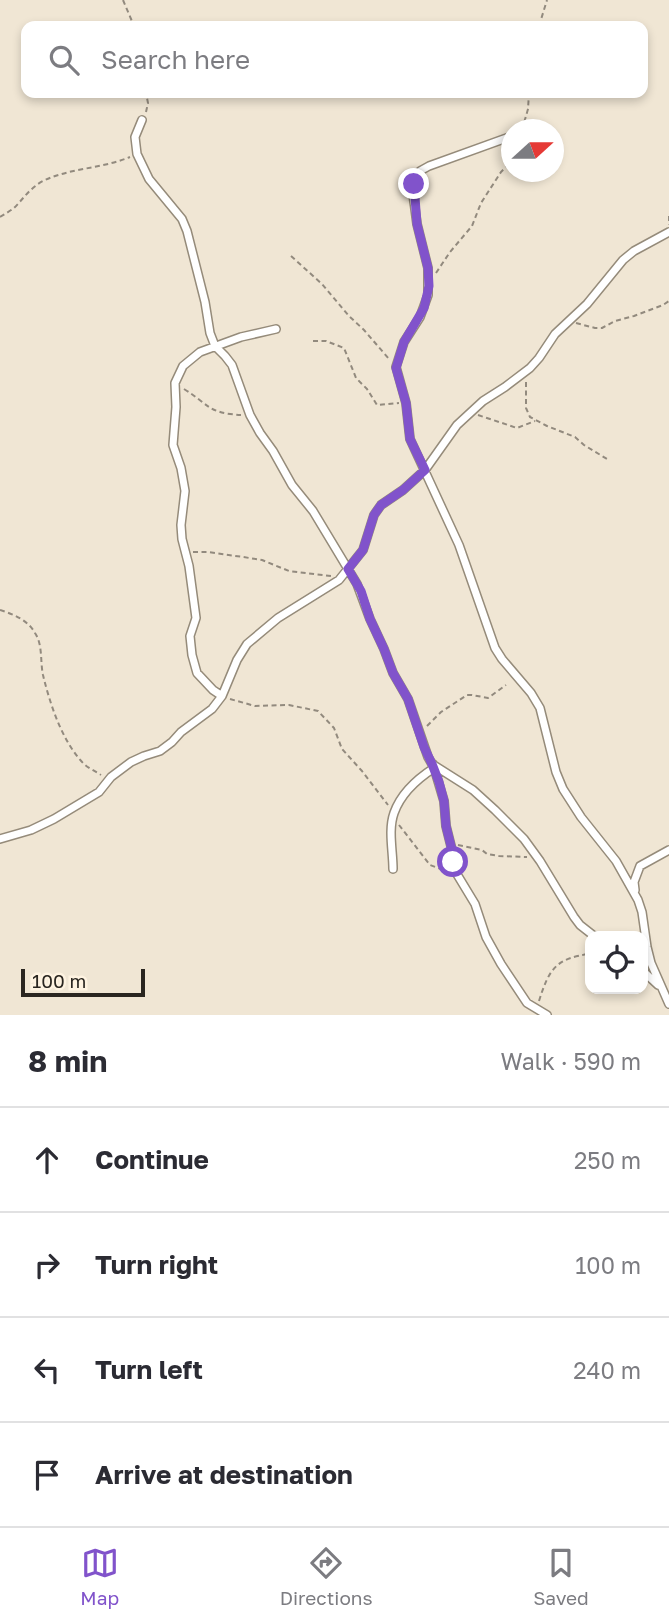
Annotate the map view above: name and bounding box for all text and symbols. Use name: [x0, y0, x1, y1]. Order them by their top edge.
search box: [21, 21, 648, 98]
icon: search: [45, 41, 83, 79]
text: Search here: [101, 44, 250, 75]
north arrow: [501, 119, 564, 182]
route end: [398, 168, 429, 199]
route start: [437, 846, 468, 877]
map controls: [585, 931, 648, 994]
button: locate: [585, 931, 648, 994]
scale bar: [21, 966, 145, 998]
text: 100 m: [32, 969, 86, 992]
text: 8 min: [28, 1043, 107, 1079]
text: Walk · 590 m: [500, 1047, 641, 1075]
icon: ahead: [28, 1141, 66, 1179]
text: Continue: [95, 1144, 209, 1175]
text: 250 m: [574, 1146, 641, 1174]
icon: right: [28, 1246, 66, 1284]
text: Turn right: [95, 1249, 218, 1280]
text: 100 m: [575, 1251, 641, 1279]
icon: left: [28, 1351, 66, 1389]
text: Turn left: [95, 1354, 203, 1385]
text: 240 m: [573, 1356, 641, 1384]
icon: arrive: [28, 1456, 66, 1494]
text: Arrive at destination: [95, 1459, 353, 1490]
tab: Map: [80, 1544, 119, 1609]
tab: Directions: [280, 1544, 373, 1609]
tab: Saved: [533, 1544, 589, 1609]

